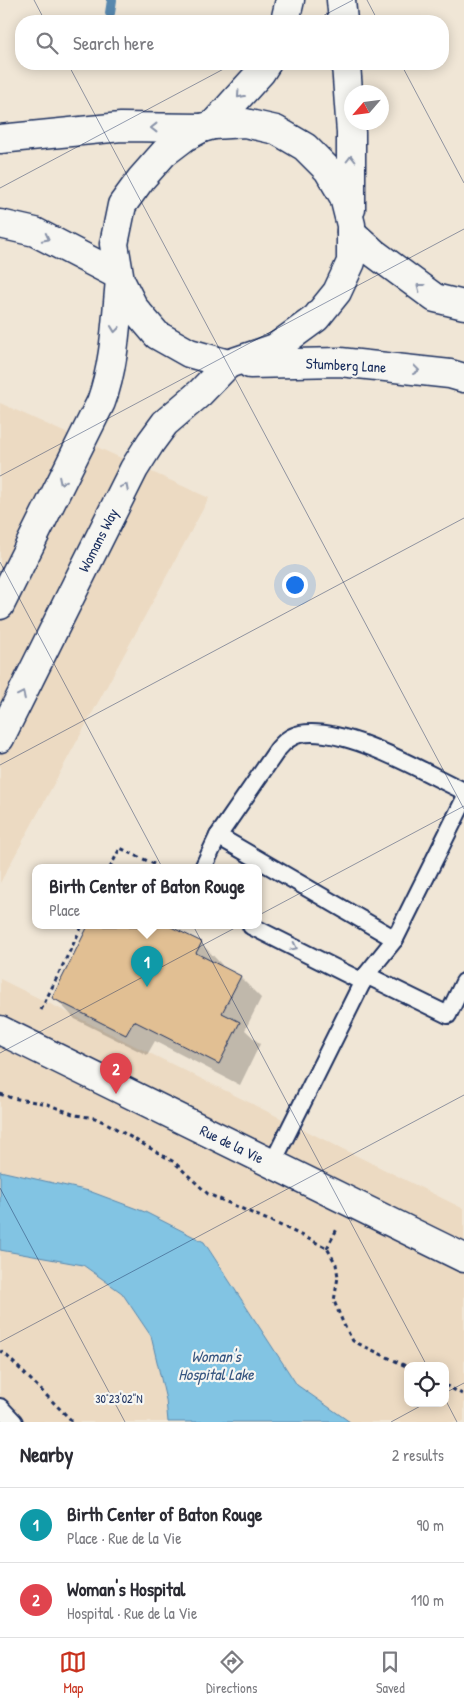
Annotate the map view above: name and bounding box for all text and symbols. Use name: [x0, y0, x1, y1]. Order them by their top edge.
search box: [15, 15, 449, 70]
icon: search: [33, 29, 61, 57]
text: Search here: [73, 30, 154, 56]
north arrow: [344, 85, 389, 130]
one-way arrow: [237, 89, 246, 98]
one-way arrow: [149, 123, 157, 133]
one-way arrow: [346, 155, 356, 162]
one-way arrow: [41, 232, 50, 242]
one-way arrow: [417, 284, 426, 292]
one-way arrow: [110, 325, 121, 333]
street label: Stumberg Lane: [305, 352, 387, 378]
one-way arrow: [413, 364, 421, 375]
one-way arrow: [58, 475, 68, 484]
one-way arrow: [119, 483, 129, 492]
street label: Womans Way: [73, 505, 123, 575]
your location: [282, 572, 308, 598]
one-way arrow: [15, 691, 26, 700]
popup: [32, 864, 262, 929]
text: Birth Center of Baton Rouge: [49, 873, 245, 899]
text: Place: [49, 899, 80, 921]
one-way arrow: [289, 941, 298, 951]
pin: 1: [131, 946, 163, 987]
pin: 2: [100, 1053, 132, 1094]
street label: Rue de la Vie: [197, 1120, 267, 1168]
water label: Woman's Hospital Lake: [178, 1345, 254, 1385]
map controls: [404, 1362, 449, 1407]
button: locate: [404, 1362, 449, 1407]
text: 30°23'02"N: [95, 1390, 143, 1407]
text: Nearby: [20, 1440, 73, 1469]
text: 2 results: [392, 1444, 444, 1466]
text: Birth Center of Baton Rouge: [67, 1501, 262, 1527]
text: 1: [33, 1514, 39, 1536]
text: 90 m: [416, 1514, 444, 1536]
text: Place · Rue de la Vie: [67, 1527, 182, 1549]
text: Woman's Hospital: [67, 1576, 185, 1602]
text: 2: [32, 1589, 40, 1611]
text: 110 m: [411, 1589, 444, 1611]
text: Hospital · Rue de la Vie: [67, 1602, 197, 1624]
tab: Map: [59, 1648, 87, 1697]
tab: Directions: [206, 1648, 257, 1697]
tab: Saved: [376, 1648, 405, 1697]

